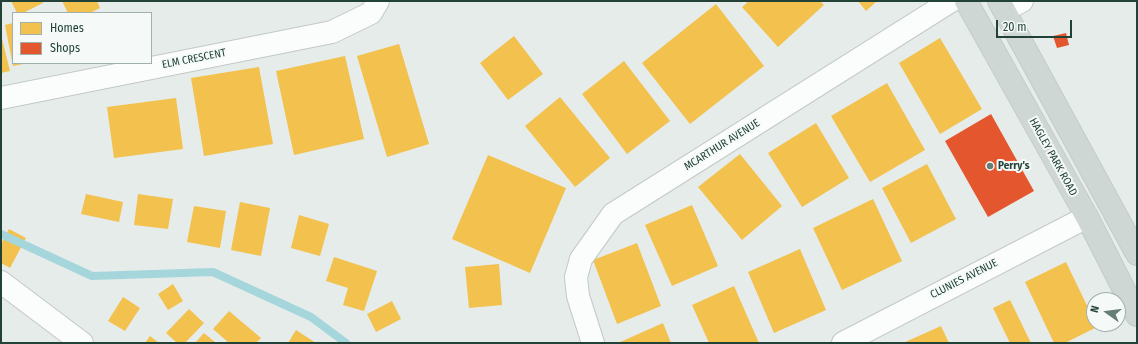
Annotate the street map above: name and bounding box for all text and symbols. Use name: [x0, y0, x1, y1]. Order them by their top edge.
legend: [12, 12, 152, 64]
scale bar: [998, 12, 1074, 38]
text: 20 m: [1003, 20, 1027, 34]
text: Homes: [50, 21, 84, 35]
text: Shops: [50, 41, 80, 55]
street label: ELM CRESCENT: [161, 46, 227, 72]
street label: HAGLEY PARK ROAD: [1026, 116, 1080, 198]
street label: MCARTHUR AVENUE: [682, 117, 762, 173]
place label: Perry's: [998, 159, 1030, 173]
marker: Perry's: [985, 161, 995, 171]
street label: CLUNIES AVENUE: [928, 256, 1000, 302]
north arrow: [1086, 292, 1126, 332]
text: N: [1088, 304, 1102, 314]

